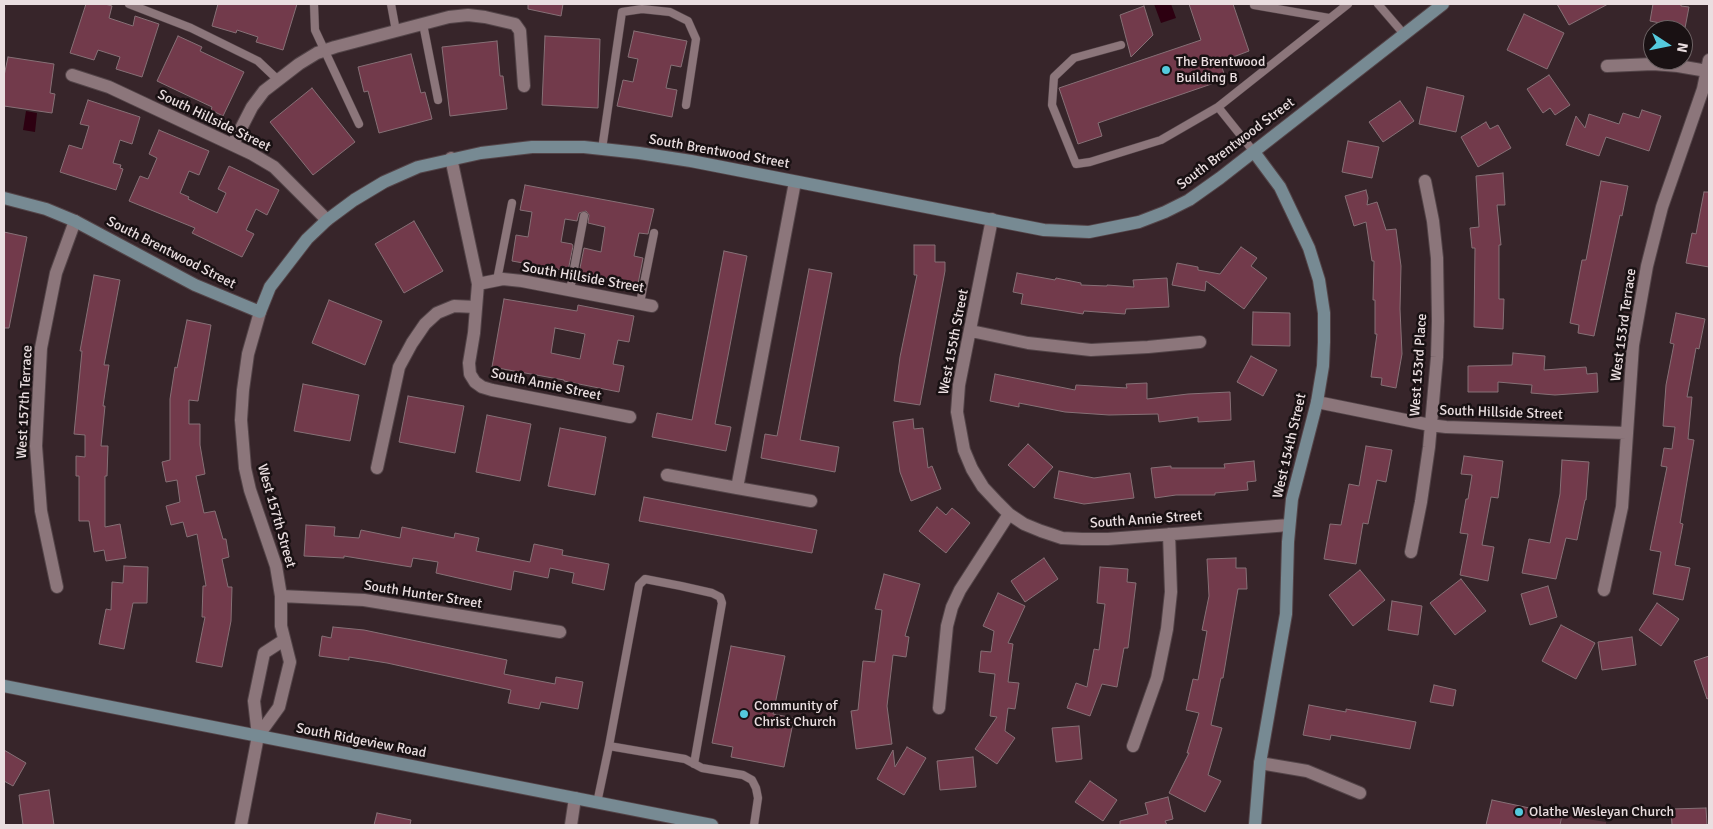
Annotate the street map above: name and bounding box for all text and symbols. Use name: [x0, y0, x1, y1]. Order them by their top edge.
north arrow: [1643, 20, 1693, 70]
text: N: [1673, 41, 1692, 54]
place label: The Brentwood Building B: [1176, 54, 1265, 86]
marker: The Brentwood Building B: [1160, 64, 1172, 76]
street label: South Hillside Street: [155, 86, 273, 156]
street label: South Brentwood Street: [1174, 94, 1298, 194]
street label: South Brentwood Street: [647, 131, 791, 173]
street label: South Brentwood Street: [104, 213, 238, 293]
street label: South Hillside Street: [521, 259, 645, 297]
street label: West 153rd Terrace: [1608, 267, 1640, 383]
street label: West 155th Street: [936, 288, 972, 396]
street label: West 153rd Place: [1407, 313, 1431, 417]
street label: West 157th Terrace: [14, 345, 36, 459]
street label: South Annie Street: [489, 365, 603, 405]
street label: West 154th Street: [1270, 392, 1310, 500]
street label: South Hillside Street: [1439, 402, 1563, 424]
street label: West 157th Street: [253, 462, 299, 570]
street label: South Annie Street: [1089, 508, 1203, 532]
street label: South Hunter Street: [363, 577, 483, 613]
place label: Community of Christ Church: [754, 698, 837, 730]
marker: Community of Christ Church: [738, 708, 750, 720]
street label: South Ridgeview Road: [295, 720, 427, 762]
place label: Olathe Wesleyan Church: [1529, 804, 1674, 820]
marker: Olathe Wesleyan Church: [1513, 806, 1525, 818]

